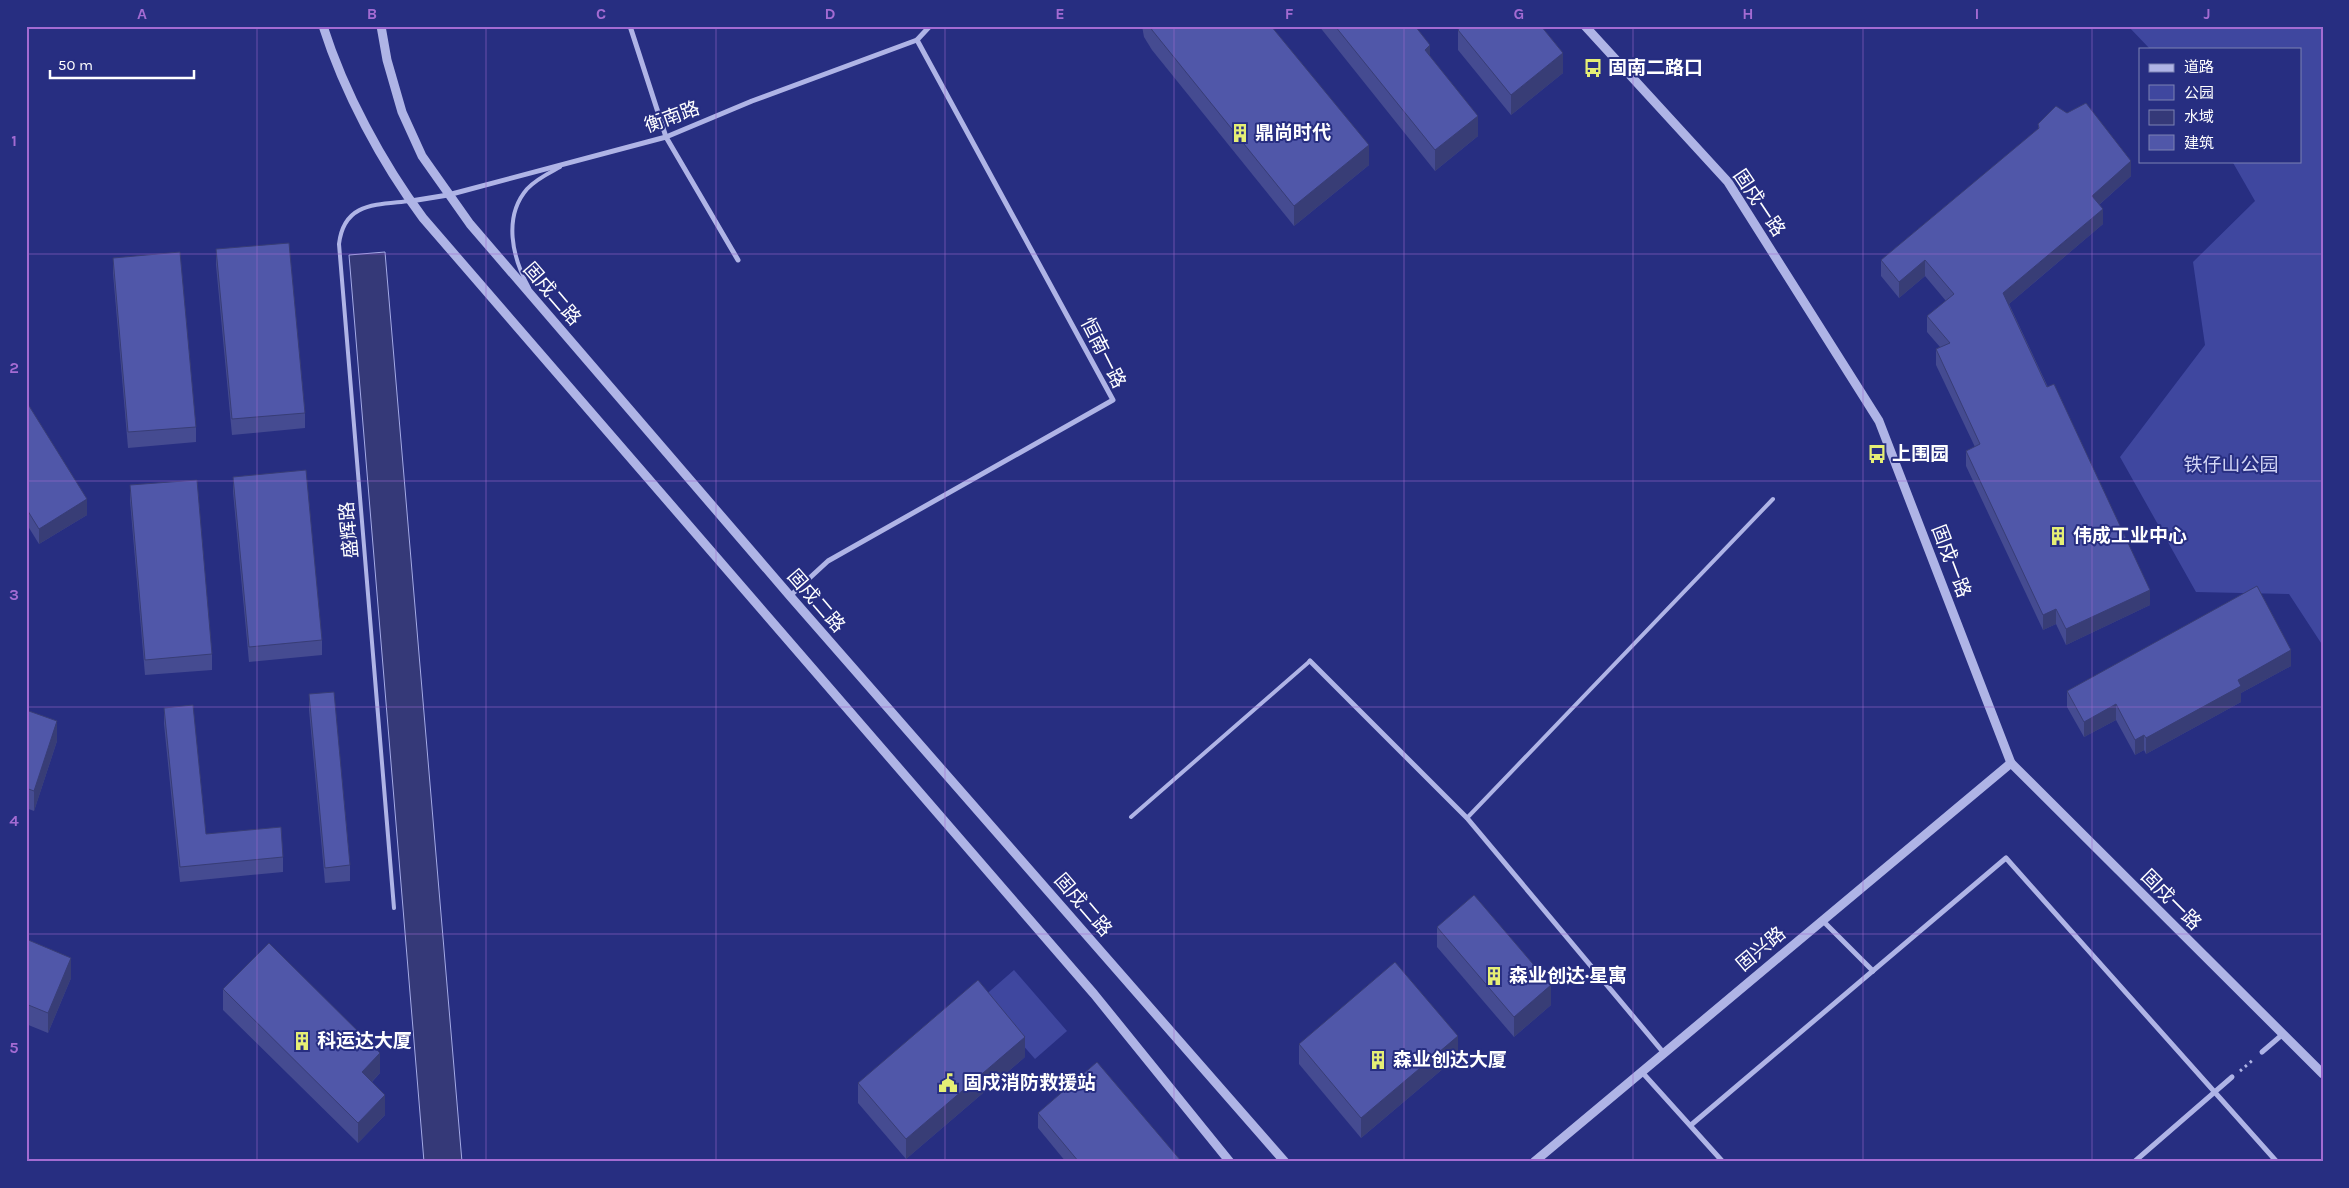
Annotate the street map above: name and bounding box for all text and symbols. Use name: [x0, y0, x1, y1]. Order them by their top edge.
text: A: [137, 4, 147, 23]
text: B: [367, 4, 377, 23]
text: C: [596, 4, 606, 23]
text: D: [825, 4, 836, 23]
text: E: [1055, 4, 1065, 23]
text: F: [1285, 4, 1294, 23]
text: G: [1514, 4, 1524, 23]
text: H: [1742, 4, 1754, 23]
text: I: [1975, 4, 1979, 23]
text: J: [2203, 4, 2211, 23]
scale bar: [50, 48, 194, 80]
legend: [2139, 48, 2302, 162]
text: 50 m: [58, 56, 93, 74]
bus stop icon: 固南二路口: [1582, 57, 1604, 79]
place label: 固南二路口: [1608, 57, 1703, 79]
text: 道路: [2184, 58, 2214, 76]
text: 公园: [2184, 84, 2214, 102]
street label: 衡南路: [641, 97, 703, 137]
text: 水域: [2184, 108, 2214, 126]
building icon: 鼎尚时代: [1229, 122, 1251, 144]
place label: 鼎尚时代: [1255, 122, 1331, 144]
text: 1: [11, 131, 17, 150]
text: 建筑: [2184, 134, 2214, 152]
street label: 固戍一路: [1729, 165, 1789, 241]
street label: 固戍二路: [519, 258, 585, 330]
street label: 恒南一路: [1076, 314, 1130, 392]
text: 2: [9, 358, 19, 377]
bus stop icon: 上围园: [1866, 443, 1888, 465]
place label: 上围园: [1892, 443, 1949, 465]
park label: 铁仔山公园: [2183, 454, 2279, 476]
street label: 盛辉路: [336, 501, 362, 559]
street label: 固戍一路: [1927, 522, 1975, 600]
building icon: 伟成工业中心: [2047, 525, 2069, 547]
place label: 伟成工业中心: [2073, 525, 2187, 547]
street label: 固戍二路: [783, 565, 849, 637]
text: 3: [9, 585, 19, 604]
text: 4: [9, 811, 19, 830]
street label: 固戍一路: [2136, 865, 2206, 935]
street label: 固戍二路: [1050, 869, 1116, 941]
street label: 固兴路: [1732, 922, 1790, 976]
building icon: 森业创达·星寓: [1483, 965, 1505, 987]
place label: 森业创达·星寓: [1509, 965, 1627, 987]
building icon: 科运达大厦: [291, 1030, 313, 1052]
place label: 科运达大厦: [317, 1030, 412, 1052]
text: 5: [9, 1038, 19, 1057]
building icon: 森业创达大厦: [1367, 1049, 1389, 1071]
place label: 森业创达大厦: [1393, 1049, 1507, 1071]
public building icon: 固戍消防救援站: [937, 1072, 959, 1094]
place label: 固戍消防救援站: [963, 1072, 1096, 1094]

